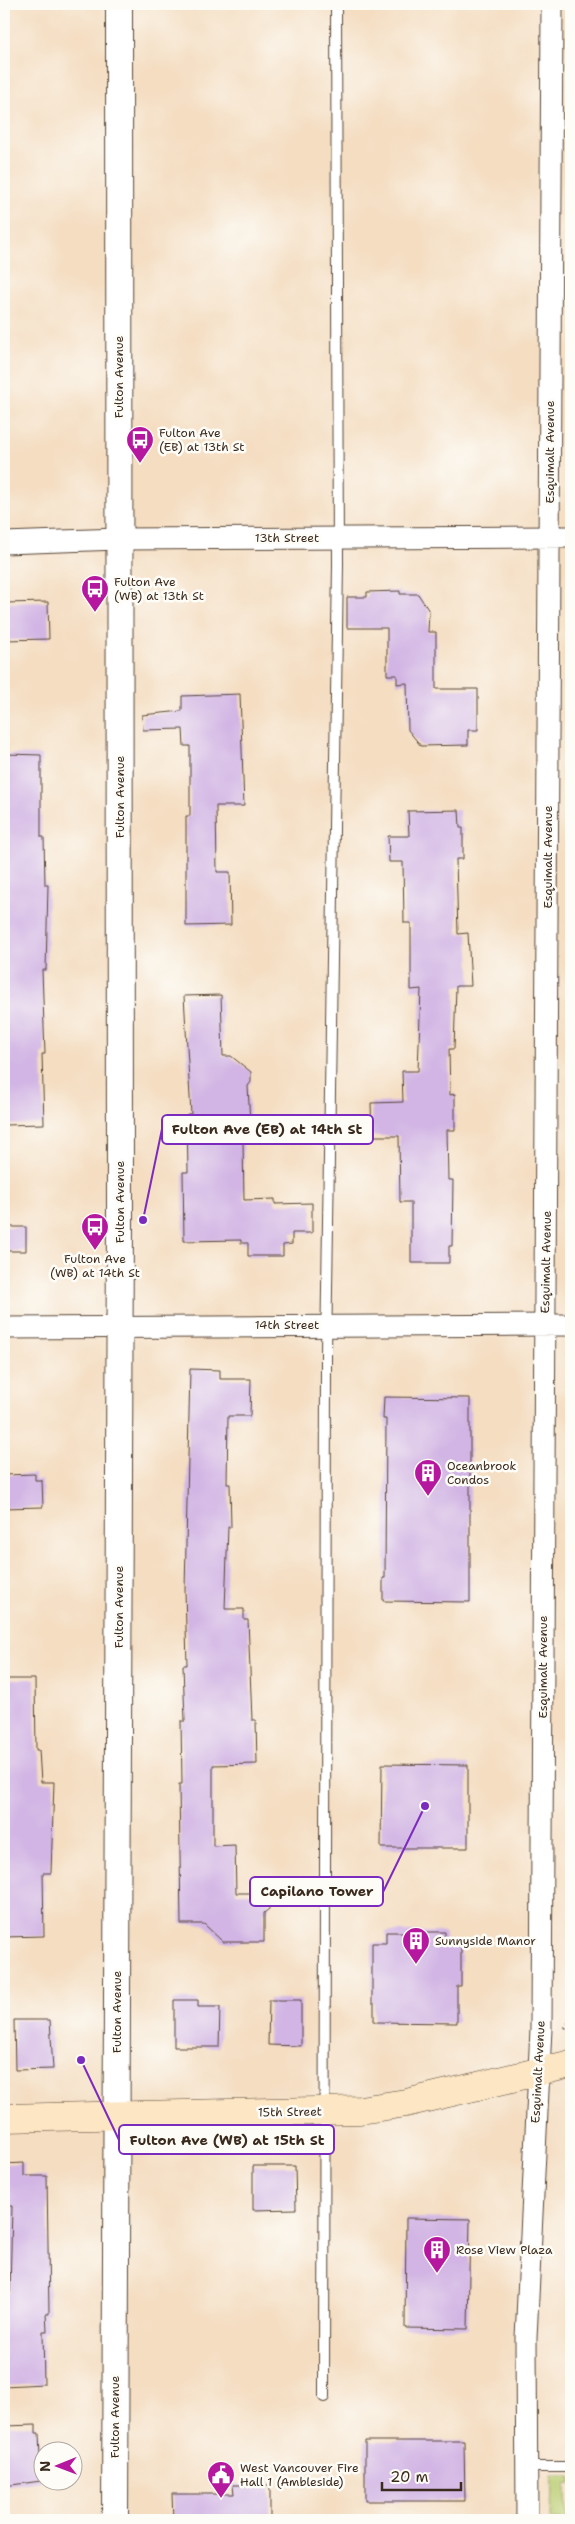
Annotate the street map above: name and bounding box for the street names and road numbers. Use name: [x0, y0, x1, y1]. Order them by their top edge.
street label: Fulton Avenue: [111, 335, 127, 418]
street label: Esquimalt Avenue: [542, 400, 558, 503]
street label: 13th Street: [255, 530, 319, 546]
street label: Fulton Avenue: [112, 755, 128, 838]
street label: Esquimalt Avenue: [540, 805, 556, 908]
street label: Fulton Avenue: [112, 1160, 128, 1243]
street label: Esquimalt Avenue: [537, 1210, 555, 1314]
street label: 14th Street: [255, 1317, 319, 1333]
street label: Fulton Avenue: [111, 1565, 127, 1648]
street label: Esquimalt Avenue: [535, 1615, 551, 1718]
street label: Fulton Avenue: [109, 1970, 125, 2053]
street label: Esquimalt Avenue: [527, 2020, 549, 2124]
street label: 15th Street: [258, 2103, 322, 2121]
street label: Fulton Avenue: [107, 2375, 123, 2458]

